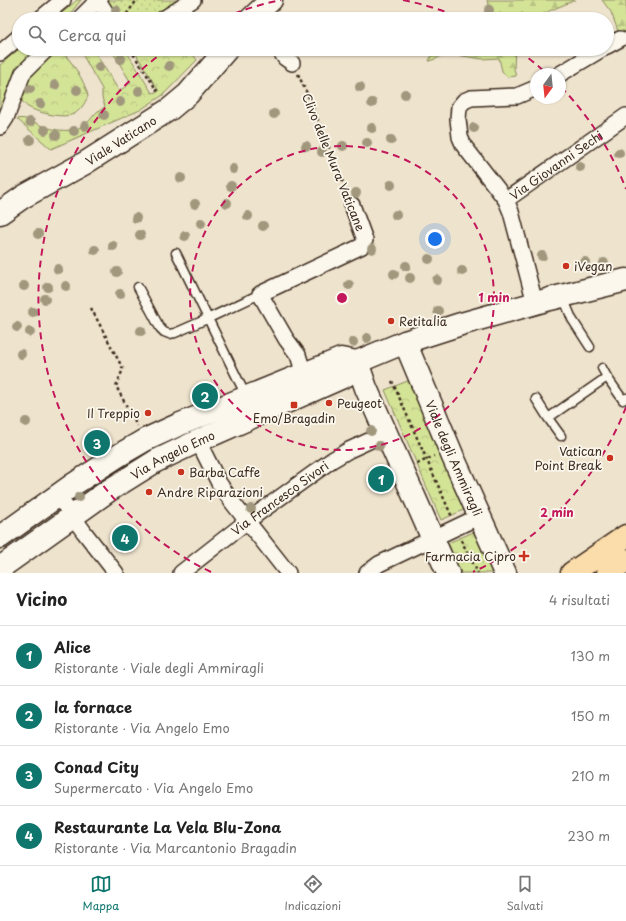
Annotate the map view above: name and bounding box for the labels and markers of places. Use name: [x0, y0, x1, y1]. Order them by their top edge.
place label: iVegan: [574, 257, 612, 275]
marker: iVegan: [561, 261, 571, 271]
centre of rings: [335, 291, 349, 305]
place label: Retitalia: [399, 312, 448, 330]
marker: Retitalia: [386, 316, 396, 326]
pin: 2: [192, 381, 218, 411]
place label: Peugeot: [337, 394, 382, 412]
marker: Peugeot: [324, 398, 334, 408]
marker: Emo/Bragadin: [289, 400, 299, 410]
place label: Il Treppio: [87, 404, 140, 422]
marker: Il Treppio: [143, 408, 153, 418]
place label: Emo/Bragadin: [253, 409, 335, 427]
pin: 3: [84, 428, 110, 458]
place label: Vatican Point Break: [535, 442, 602, 474]
marker: Vatican Point Break: [605, 453, 615, 463]
place label: Barba Caffe: [189, 463, 260, 481]
pin: 1: [368, 464, 394, 494]
marker: Barba Caffe: [176, 467, 186, 477]
place label: Andre Riparazioni: [157, 483, 263, 501]
marker: Andre Riparazioni: [144, 487, 154, 497]
pin: 4: [112, 523, 138, 553]
place label: Farmacia Cipro: [425, 547, 516, 565]
marker: Farmacia Cipro: [519, 551, 529, 561]

